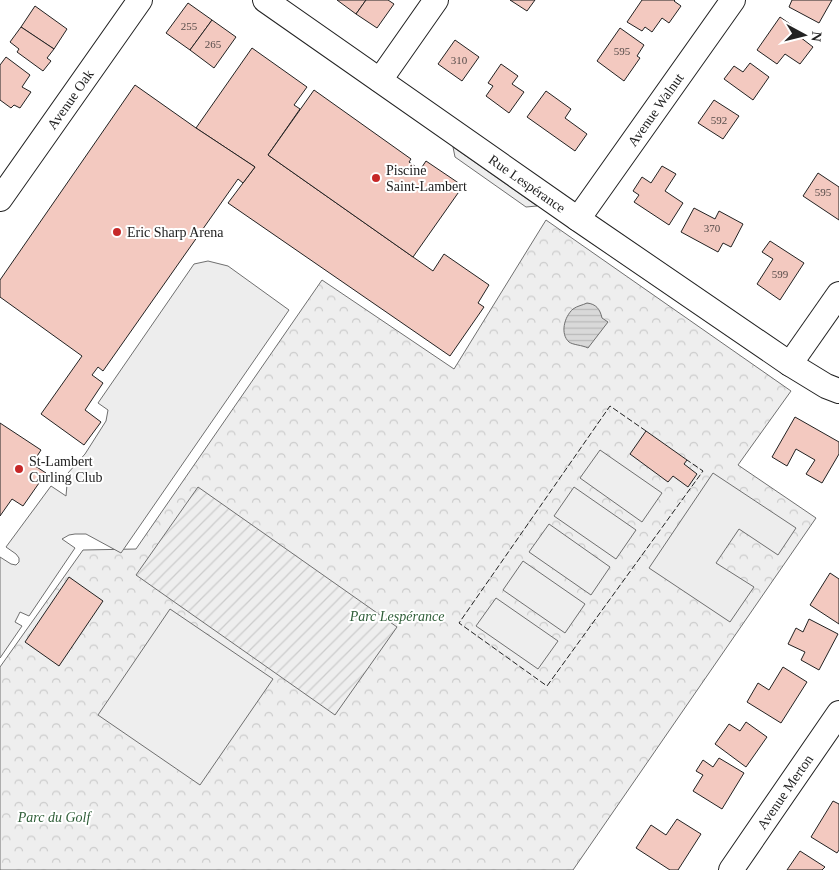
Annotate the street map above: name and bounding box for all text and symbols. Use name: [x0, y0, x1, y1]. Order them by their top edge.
north arrow: [779, 10, 829, 60]
house number: 255: [181, 20, 198, 32]
text: N: [808, 31, 824, 42]
house number: 265: [205, 38, 222, 50]
house number: 595: [614, 45, 631, 57]
house number: 310: [451, 54, 468, 66]
street label: Avenue Oak: [45, 67, 97, 132]
street label: Avenue Walnut: [625, 70, 687, 149]
house number: 592: [711, 114, 727, 126]
street label: Rue Lespérance: [486, 152, 568, 216]
place label: Piscine Saint-Lambert: [386, 163, 467, 194]
marker: Piscine Saint-Lambert: [370, 172, 382, 184]
house number: 595: [815, 186, 832, 198]
house number: 370: [704, 222, 721, 234]
place label: Eric Sharp Arena: [127, 225, 224, 240]
marker: Eric Sharp Arena: [111, 226, 123, 238]
house number: 599: [772, 268, 789, 280]
place label: St-Lambert Curling Club: [29, 454, 103, 485]
marker: St-Lambert Curling Club: [13, 463, 25, 475]
park label: Parc Lespérance: [349, 609, 444, 624]
street label: Avenue Merton: [754, 752, 816, 832]
park label: Parc du Golf: [17, 810, 92, 825]

